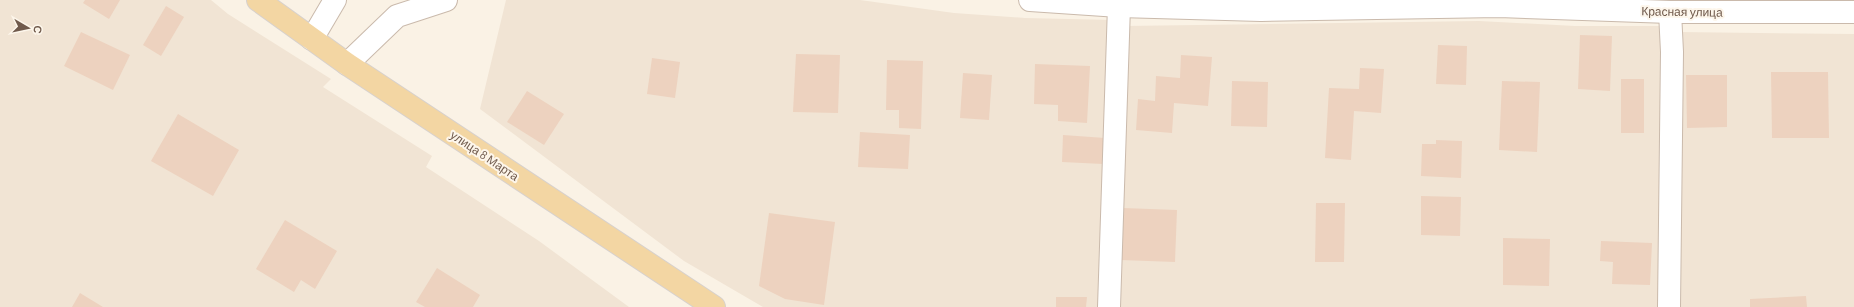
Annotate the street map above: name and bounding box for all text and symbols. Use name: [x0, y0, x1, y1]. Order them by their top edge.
street label: Красная улица: [1641, 3, 1723, 20]
north arrow: [8, 8, 48, 48]
text: С: [31, 25, 45, 35]
street label: улица 8 Марта: [448, 127, 522, 184]

